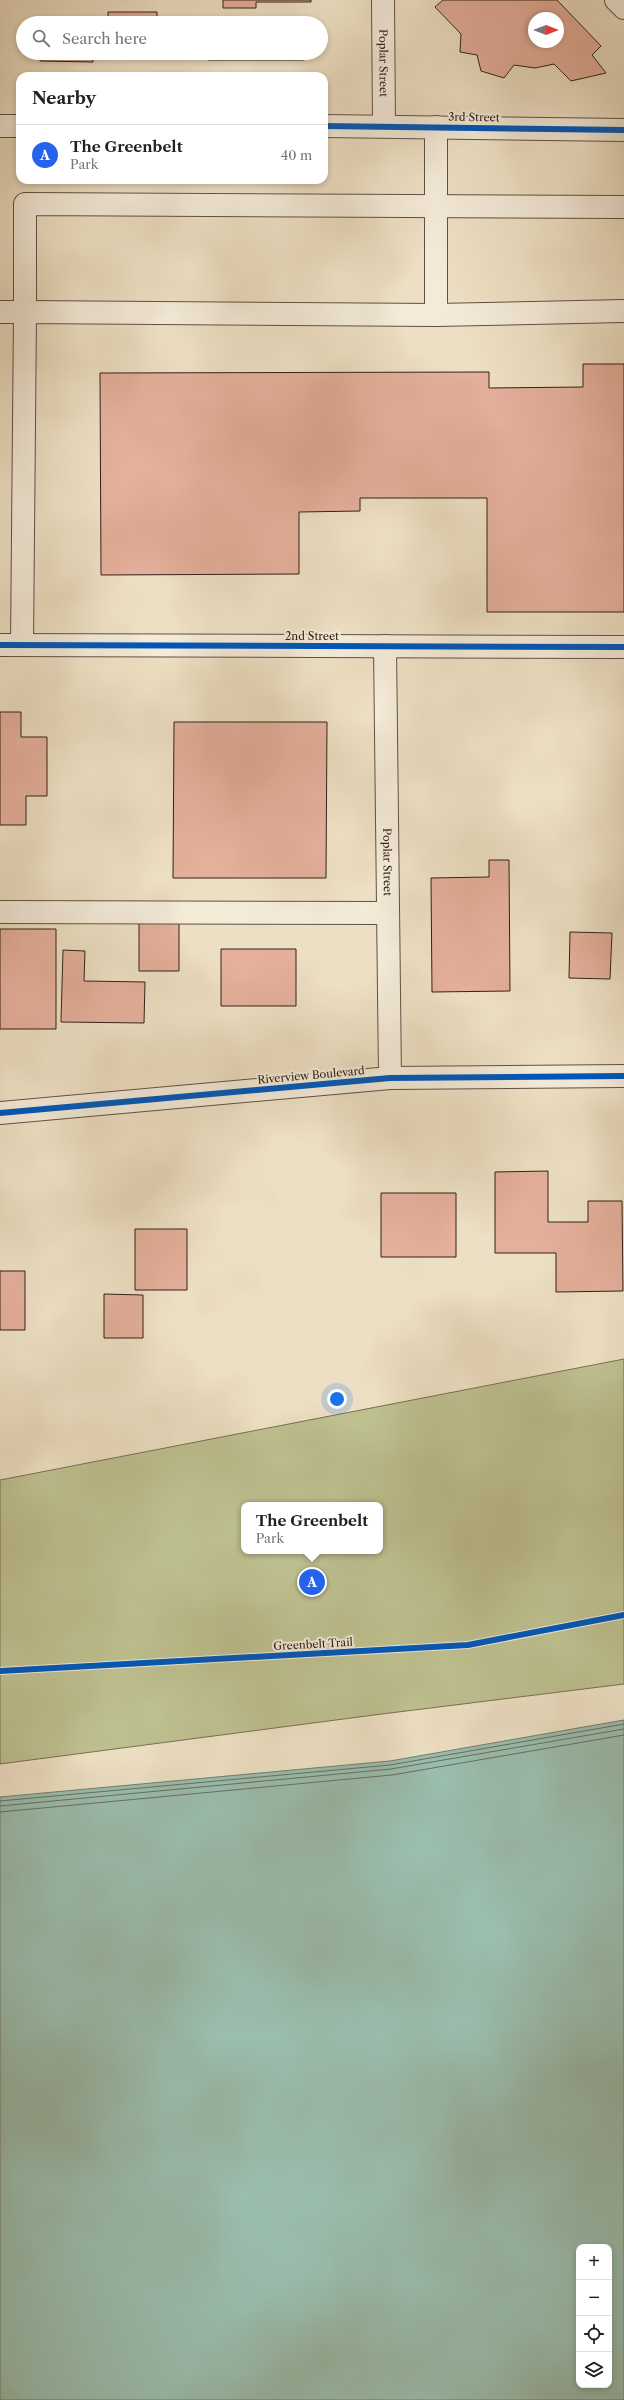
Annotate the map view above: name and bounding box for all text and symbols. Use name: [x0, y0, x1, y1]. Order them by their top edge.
north arrow: [528, 12, 564, 48]
search box: [16, 16, 328, 60]
icon: search: [30, 27, 52, 49]
text: Search here: [62, 29, 147, 48]
street label: Poplar Street: [376, 29, 391, 97]
text: Nearby: [32, 88, 96, 108]
street label: 3rd Street: [448, 110, 500, 124]
text: The Greenbelt: [70, 137, 183, 156]
text: A: [40, 147, 50, 163]
text: 40 m: [281, 147, 312, 163]
text: Park: [70, 156, 98, 172]
street label: 2nd Street: [285, 629, 339, 643]
street label: Poplar Street: [380, 828, 395, 896]
street label: Riverview Boulevard: [257, 1063, 366, 1087]
your location: [327, 1389, 347, 1409]
popup: [241, 1502, 383, 1554]
text: The Greenbelt: [256, 1511, 368, 1530]
text: Park: [256, 1530, 284, 1546]
pin: A: [299, 1567, 325, 1597]
street label: Greenbelt Trail: [273, 1635, 354, 1653]
map controls: [576, 2244, 612, 2388]
button: +: [576, 2244, 612, 2280]
button: −: [576, 2280, 612, 2316]
button: locate: [576, 2316, 612, 2352]
button: layers: [576, 2352, 612, 2388]

